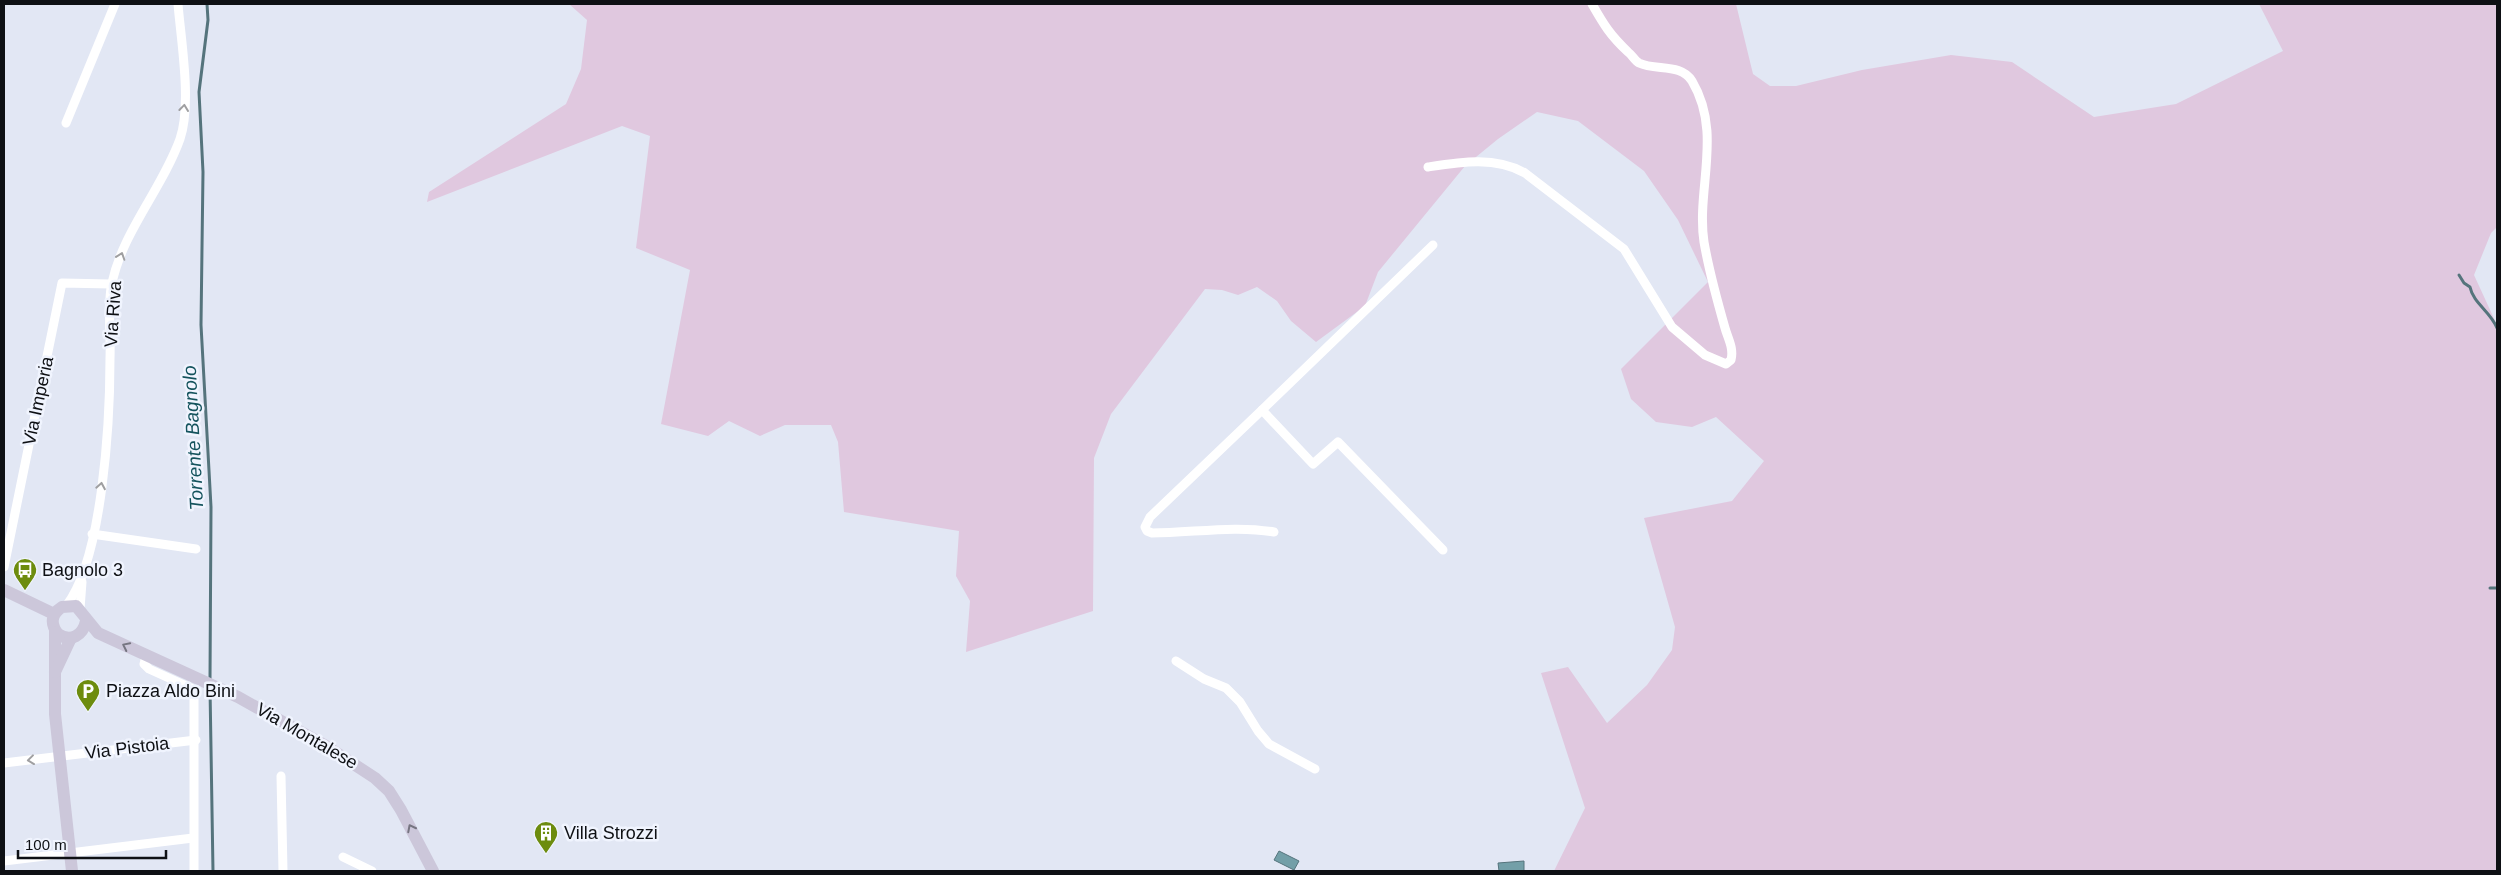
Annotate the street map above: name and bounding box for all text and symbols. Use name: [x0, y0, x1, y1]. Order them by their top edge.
one-way arrow: [178, 103, 189, 111]
one-way arrow: [115, 252, 125, 260]
street label: Via Riva: [101, 279, 125, 348]
street label: Via Imperia: [19, 354, 57, 447]
water label: Torrente Bagnolo: [179, 365, 207, 511]
one-way arrow: [95, 482, 105, 490]
bus stop icon: Bagnolo 3: [12, 557, 38, 591]
place label: Bagnolo 3: [42, 560, 123, 580]
one-way arrow: [122, 642, 131, 653]
parking icon: Piazza Aldo Bini: [75, 678, 101, 712]
place label: Piazza Aldo Bini: [106, 681, 235, 701]
street label: Via Montalese: [253, 699, 361, 773]
street label: Via Pistoia: [84, 733, 171, 763]
one-way arrow: [27, 754, 35, 765]
building icon: Villa Strozzi: [533, 820, 559, 854]
place label: Villa Strozzi: [564, 823, 658, 843]
one-way arrow: [407, 824, 417, 833]
scale bar: [18, 828, 165, 860]
text: 100 m: [25, 836, 67, 853]

